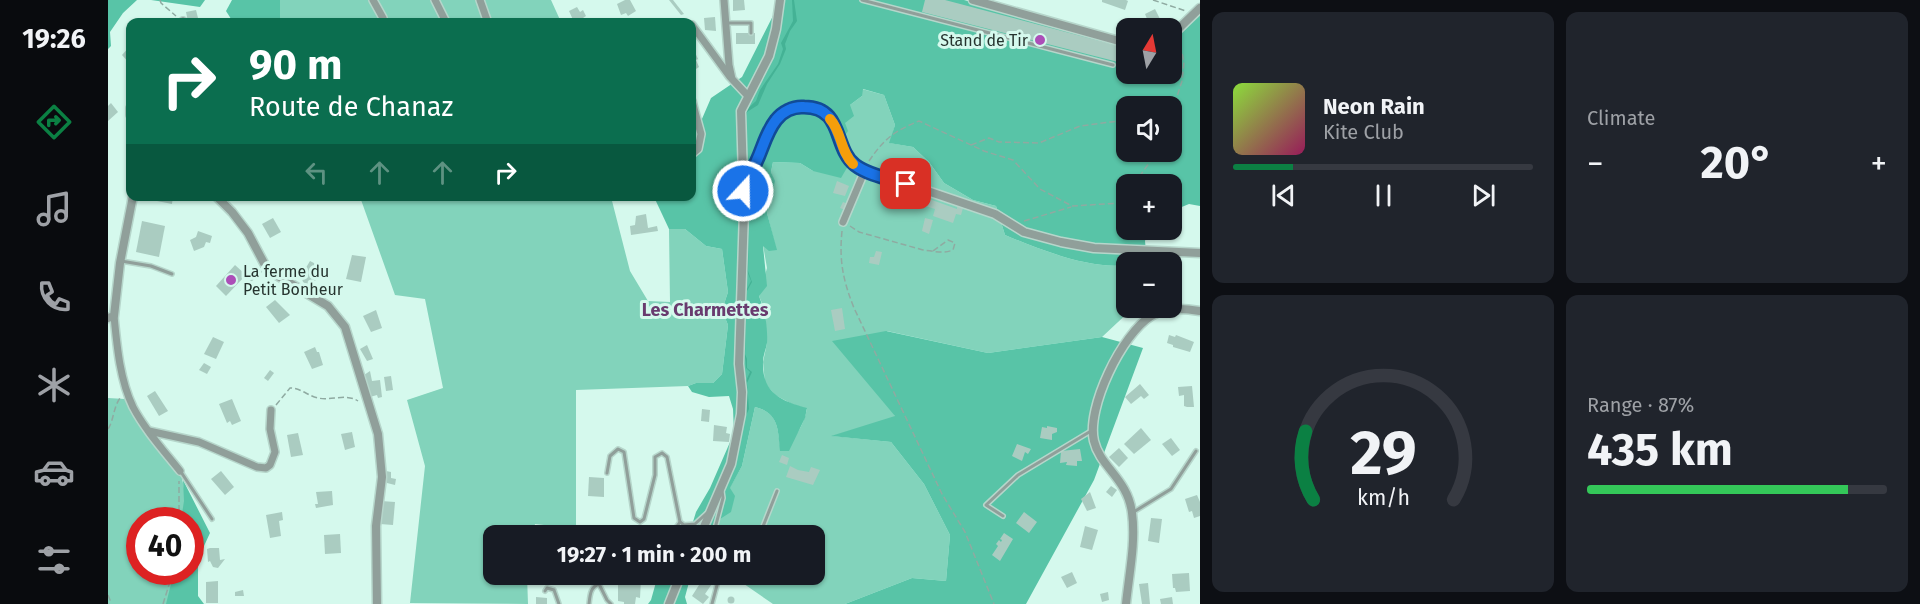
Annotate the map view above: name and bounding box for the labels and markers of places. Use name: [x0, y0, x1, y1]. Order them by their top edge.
place label: Stand de Tir: [940, 31, 1029, 50]
marker: Stand de Tir: [1033, 33, 1047, 47]
pin: [880, 158, 931, 209]
place label: La ferme du Petit Bonheur: [243, 262, 344, 299]
marker: La ferme du Petit Bonheur: [224, 273, 238, 287]

